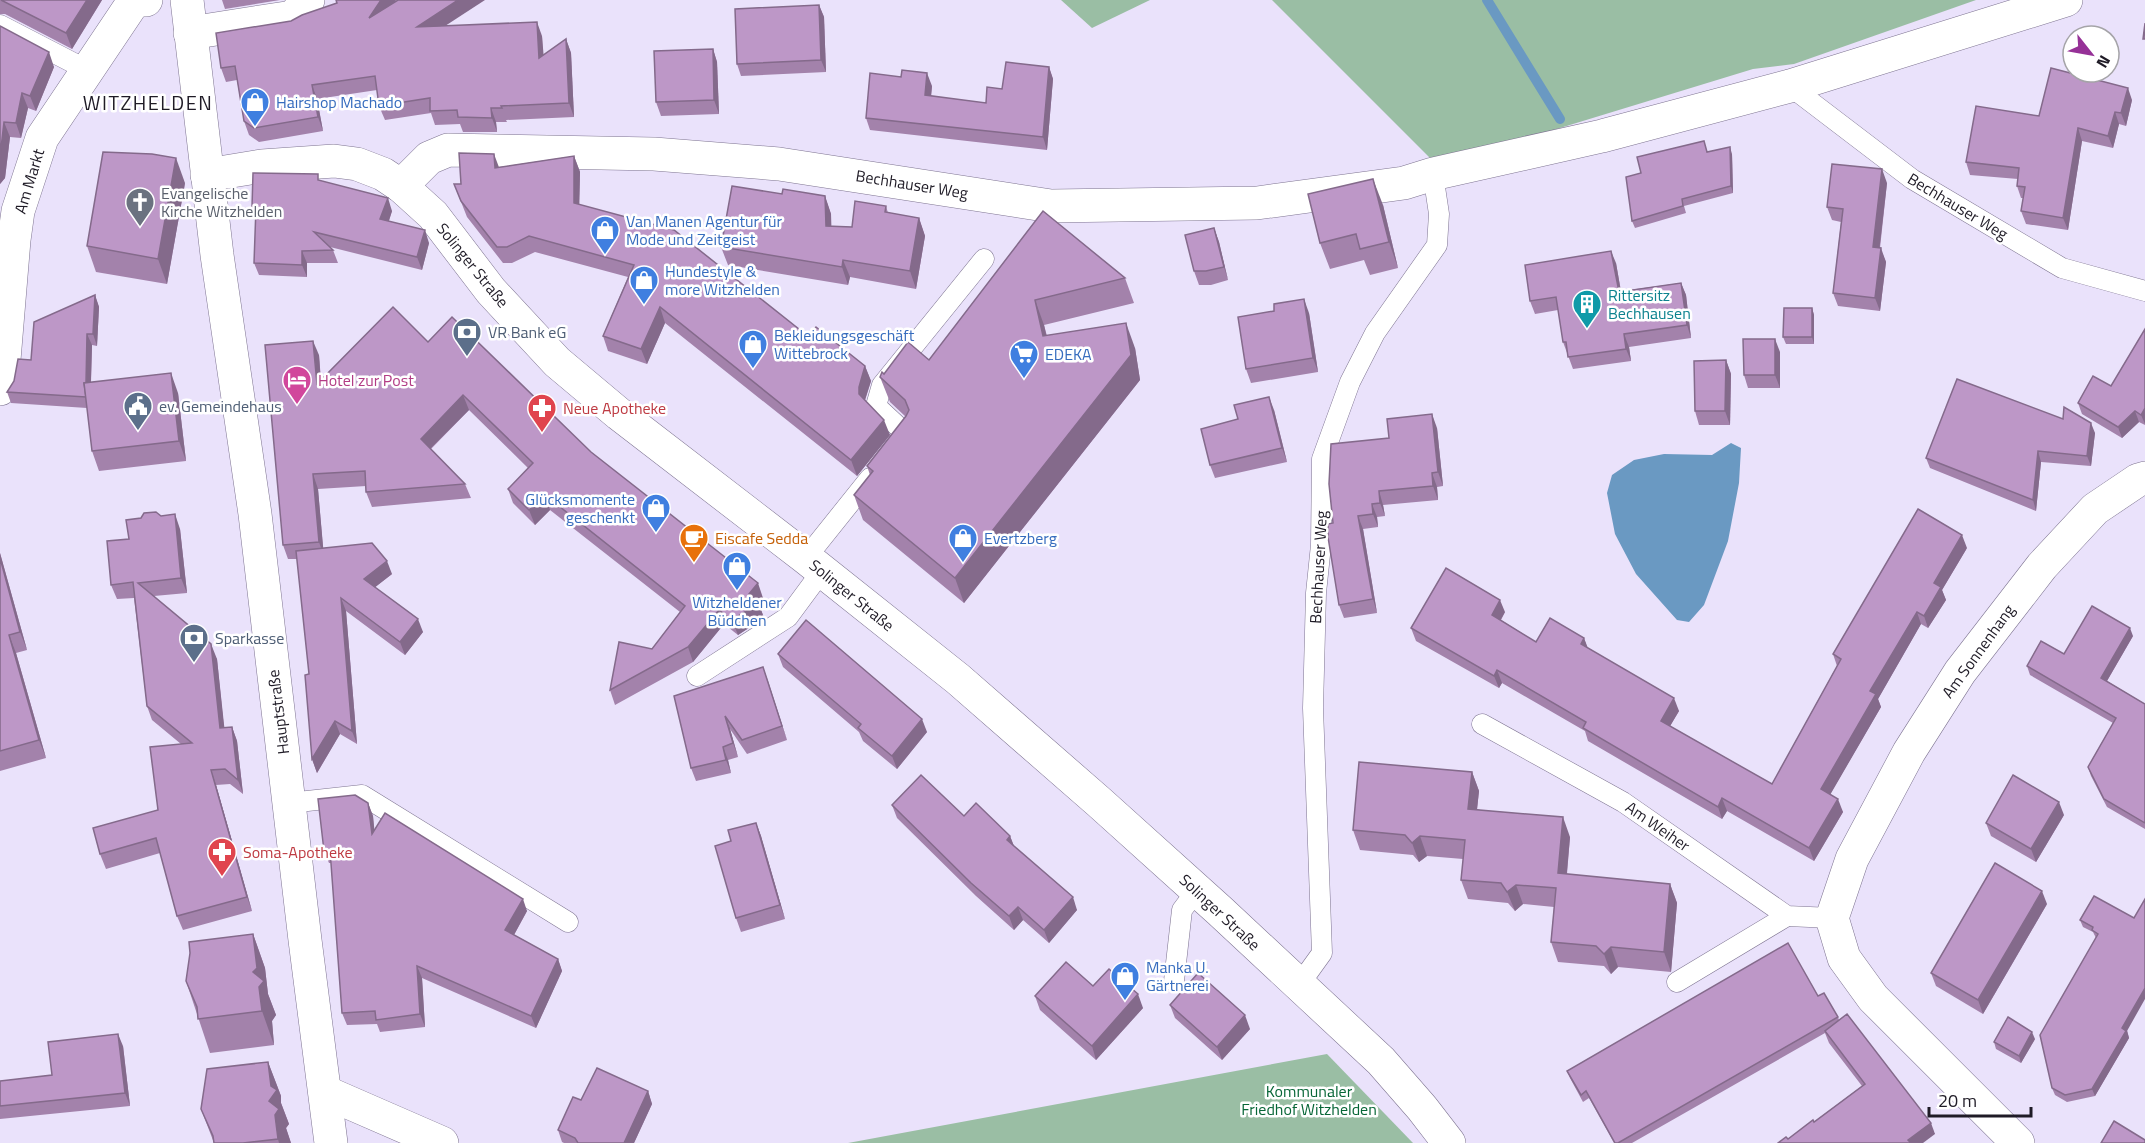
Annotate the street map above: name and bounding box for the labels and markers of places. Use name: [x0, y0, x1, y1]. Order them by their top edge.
shop icon: Hairshop Machado: [239, 86, 271, 128]
place label: Hairshop Machado: [276, 90, 402, 114]
place label: Evangelische Kirche Witzhelden: [161, 181, 282, 223]
church icon: Evangelische Kirche Witzhelden: [124, 186, 156, 228]
place label: Van Manen Agentur für Mode und Zeitgeist: [626, 209, 782, 251]
shop icon: Van Manen Agentur für Mode und Zeitgeist: [589, 214, 621, 256]
place label: Hundestyle & more Witzhelden: [665, 259, 780, 301]
shop icon: Hundestyle & more Witzhelden: [628, 264, 660, 306]
place label: Rittersitz Bechhausen: [1608, 283, 1691, 325]
building icon: Rittersitz Bechhausen: [1571, 288, 1603, 330]
bank icon: VR Bank eG: [451, 316, 483, 358]
place label: VR Bank eG: [488, 320, 566, 344]
place label: Bekleidungsgeschäft Wittebrock: [774, 323, 915, 365]
shop icon: Bekleidungsgeschäft Wittebrock: [737, 328, 769, 370]
supermarket icon: EDEKA: [1008, 338, 1040, 380]
place label: EDEKA: [1045, 342, 1092, 366]
hotel icon: Hotel zur Post: [281, 364, 313, 406]
place label: Hotel zur Post: [318, 368, 414, 392]
public building icon: ev. Gemeindehaus: [122, 390, 154, 432]
pharmacy icon: Neue Apotheke: [526, 392, 558, 434]
place label: ev. Gemeindehaus: [159, 394, 282, 418]
place label: Neue Apotheke: [563, 396, 666, 420]
place label: Glücksmomente geschenkt: [525, 487, 635, 529]
shop icon: Glücksmomente geschenkt: [640, 492, 672, 534]
cafe icon: Eiscafe Sedda: [678, 522, 710, 564]
shop icon: Evertzberg: [947, 522, 979, 564]
place label: Eiscafe Sedda: [715, 526, 808, 550]
place label: Evertzberg: [984, 526, 1057, 550]
shop icon: Witzheldener Büdchen: [721, 550, 753, 592]
place label: Witzheldener Büdchen: [692, 590, 782, 632]
bank icon: Sparkasse: [178, 622, 210, 664]
place label: Sparkasse: [215, 626, 284, 650]
pharmacy icon: Soma-Apotheke: [206, 836, 238, 878]
place label: Soma-Apotheke: [243, 840, 353, 864]
place label: Manka U. Gärtnerei: [1146, 955, 1209, 997]
shop icon: Manka U. Gärtnerei: [1109, 960, 1141, 1002]

